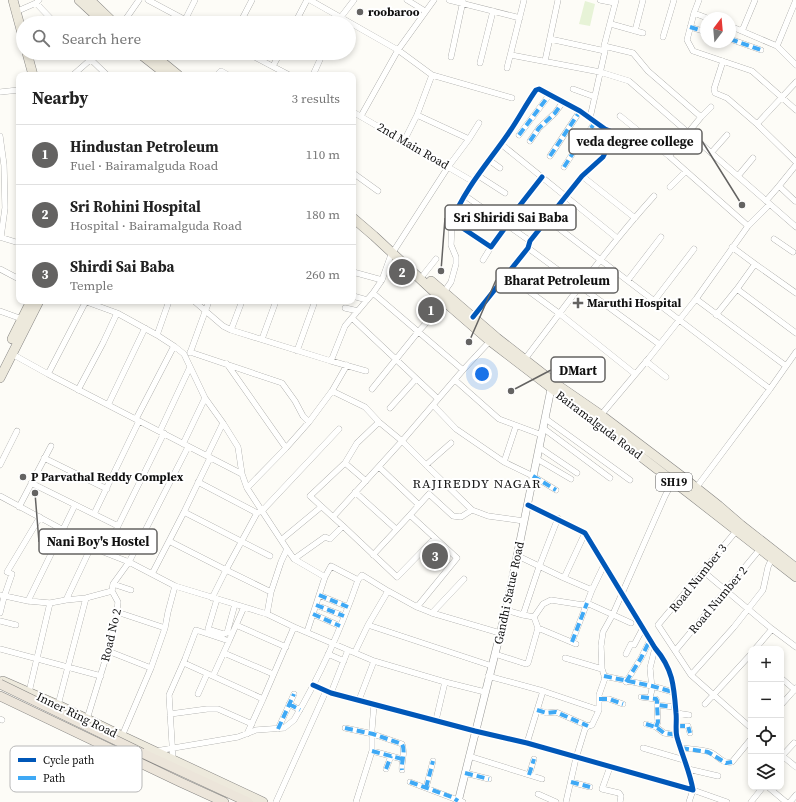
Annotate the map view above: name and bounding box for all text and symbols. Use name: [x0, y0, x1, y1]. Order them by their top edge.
place label: roobaroo: [368, 4, 420, 20]
marker: roobaroo: [355, 7, 365, 17]
north arrow: [700, 12, 736, 48]
search box: [16, 16, 356, 60]
icon: search: [30, 27, 52, 49]
text: Search here: [62, 28, 141, 49]
text: Nearby: [32, 86, 88, 110]
text: 3 results: [292, 90, 340, 107]
street label: 2nd Main Road: [374, 119, 452, 173]
callout: veda degree college: [569, 129, 702, 154]
text: veda degree college: [576, 133, 694, 150]
text: Hindustan Petroleum: [70, 136, 219, 157]
text: 1: [41, 146, 49, 163]
text: 110 m: [306, 146, 340, 163]
text: Fuel · Bairamalguda Road: [70, 157, 218, 174]
text: Sri Rohini Hospital: [70, 196, 201, 217]
callout: Sri Shiridi Sai Baba: [445, 205, 576, 230]
text: 2: [41, 206, 49, 223]
text: 180 m: [306, 206, 340, 223]
text: Sri Shiridi Sai Baba: [454, 209, 568, 226]
text: Hospital · Bairamalguda Road: [70, 217, 242, 234]
text: Shirdi Sai Baba: [70, 256, 174, 277]
pin: 2: [389, 257, 415, 287]
text: 3: [41, 266, 49, 283]
text: 260 m: [306, 266, 340, 283]
callout: Bharat Petroleum: [496, 268, 618, 293]
text: Bharat Petroleum: [504, 272, 610, 289]
text: Temple: [70, 277, 113, 294]
pin: 1: [418, 295, 444, 325]
place label: Maruthi Hospital: [587, 295, 682, 311]
marker: Maruthi Hospital: [572, 297, 584, 309]
callout: DMart: [551, 357, 605, 382]
text: DMart: [559, 362, 597, 379]
your location: [472, 364, 492, 384]
street label: Bairamalguda Road: [552, 387, 646, 463]
place label: P Parvathal Reddy Complex: [31, 469, 184, 485]
marker: P Parvathal Reddy Complex: [18, 472, 28, 482]
road number: SH19: [656, 473, 692, 491]
district label: RAJIREDDY NAGAR: [412, 475, 542, 492]
callout: Nani Boy's Hostel: [39, 529, 157, 554]
text: Nani Boy's Hostel: [47, 533, 149, 550]
street label: Gandhi Statue Road: [490, 540, 528, 646]
pin: 3: [422, 541, 448, 571]
street label: Road Number 3: [666, 541, 730, 615]
street label: Road Number 2: [685, 563, 751, 637]
street label: Road No 2: [97, 607, 125, 663]
map controls: [748, 646, 784, 790]
button: +: [748, 646, 784, 682]
button: −: [748, 682, 784, 718]
street label: Inner Ring Road: [34, 689, 120, 742]
button: locate: [748, 718, 784, 754]
legend: [10, 746, 142, 792]
text: Cycle path: [43, 753, 95, 768]
button: layers: [748, 754, 784, 790]
text: Path: [43, 771, 66, 786]

